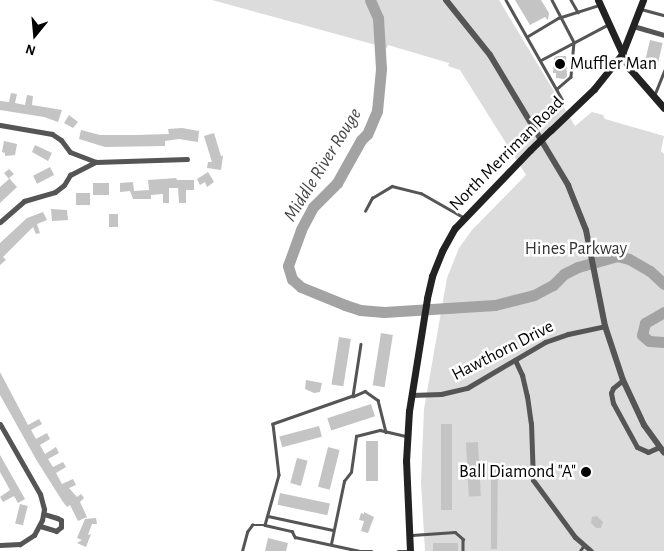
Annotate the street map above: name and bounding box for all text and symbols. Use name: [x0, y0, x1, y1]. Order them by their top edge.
north arrow: [10, 10, 60, 60]
text: N: [24, 41, 37, 57]
place label: Muffler Man: [570, 53, 657, 75]
marker: Muffler Man: [554, 58, 566, 70]
street label: North Merriman Road: [445, 92, 569, 216]
water label: Middle River Rouge: [279, 104, 367, 226]
park label: Hines Parkway: [525, 238, 627, 260]
street label: Hawthorn Drive: [448, 316, 558, 386]
place label: Ball Diamond "A": [459, 461, 576, 483]
marker: Ball Diamond "A": [580, 466, 592, 478]

